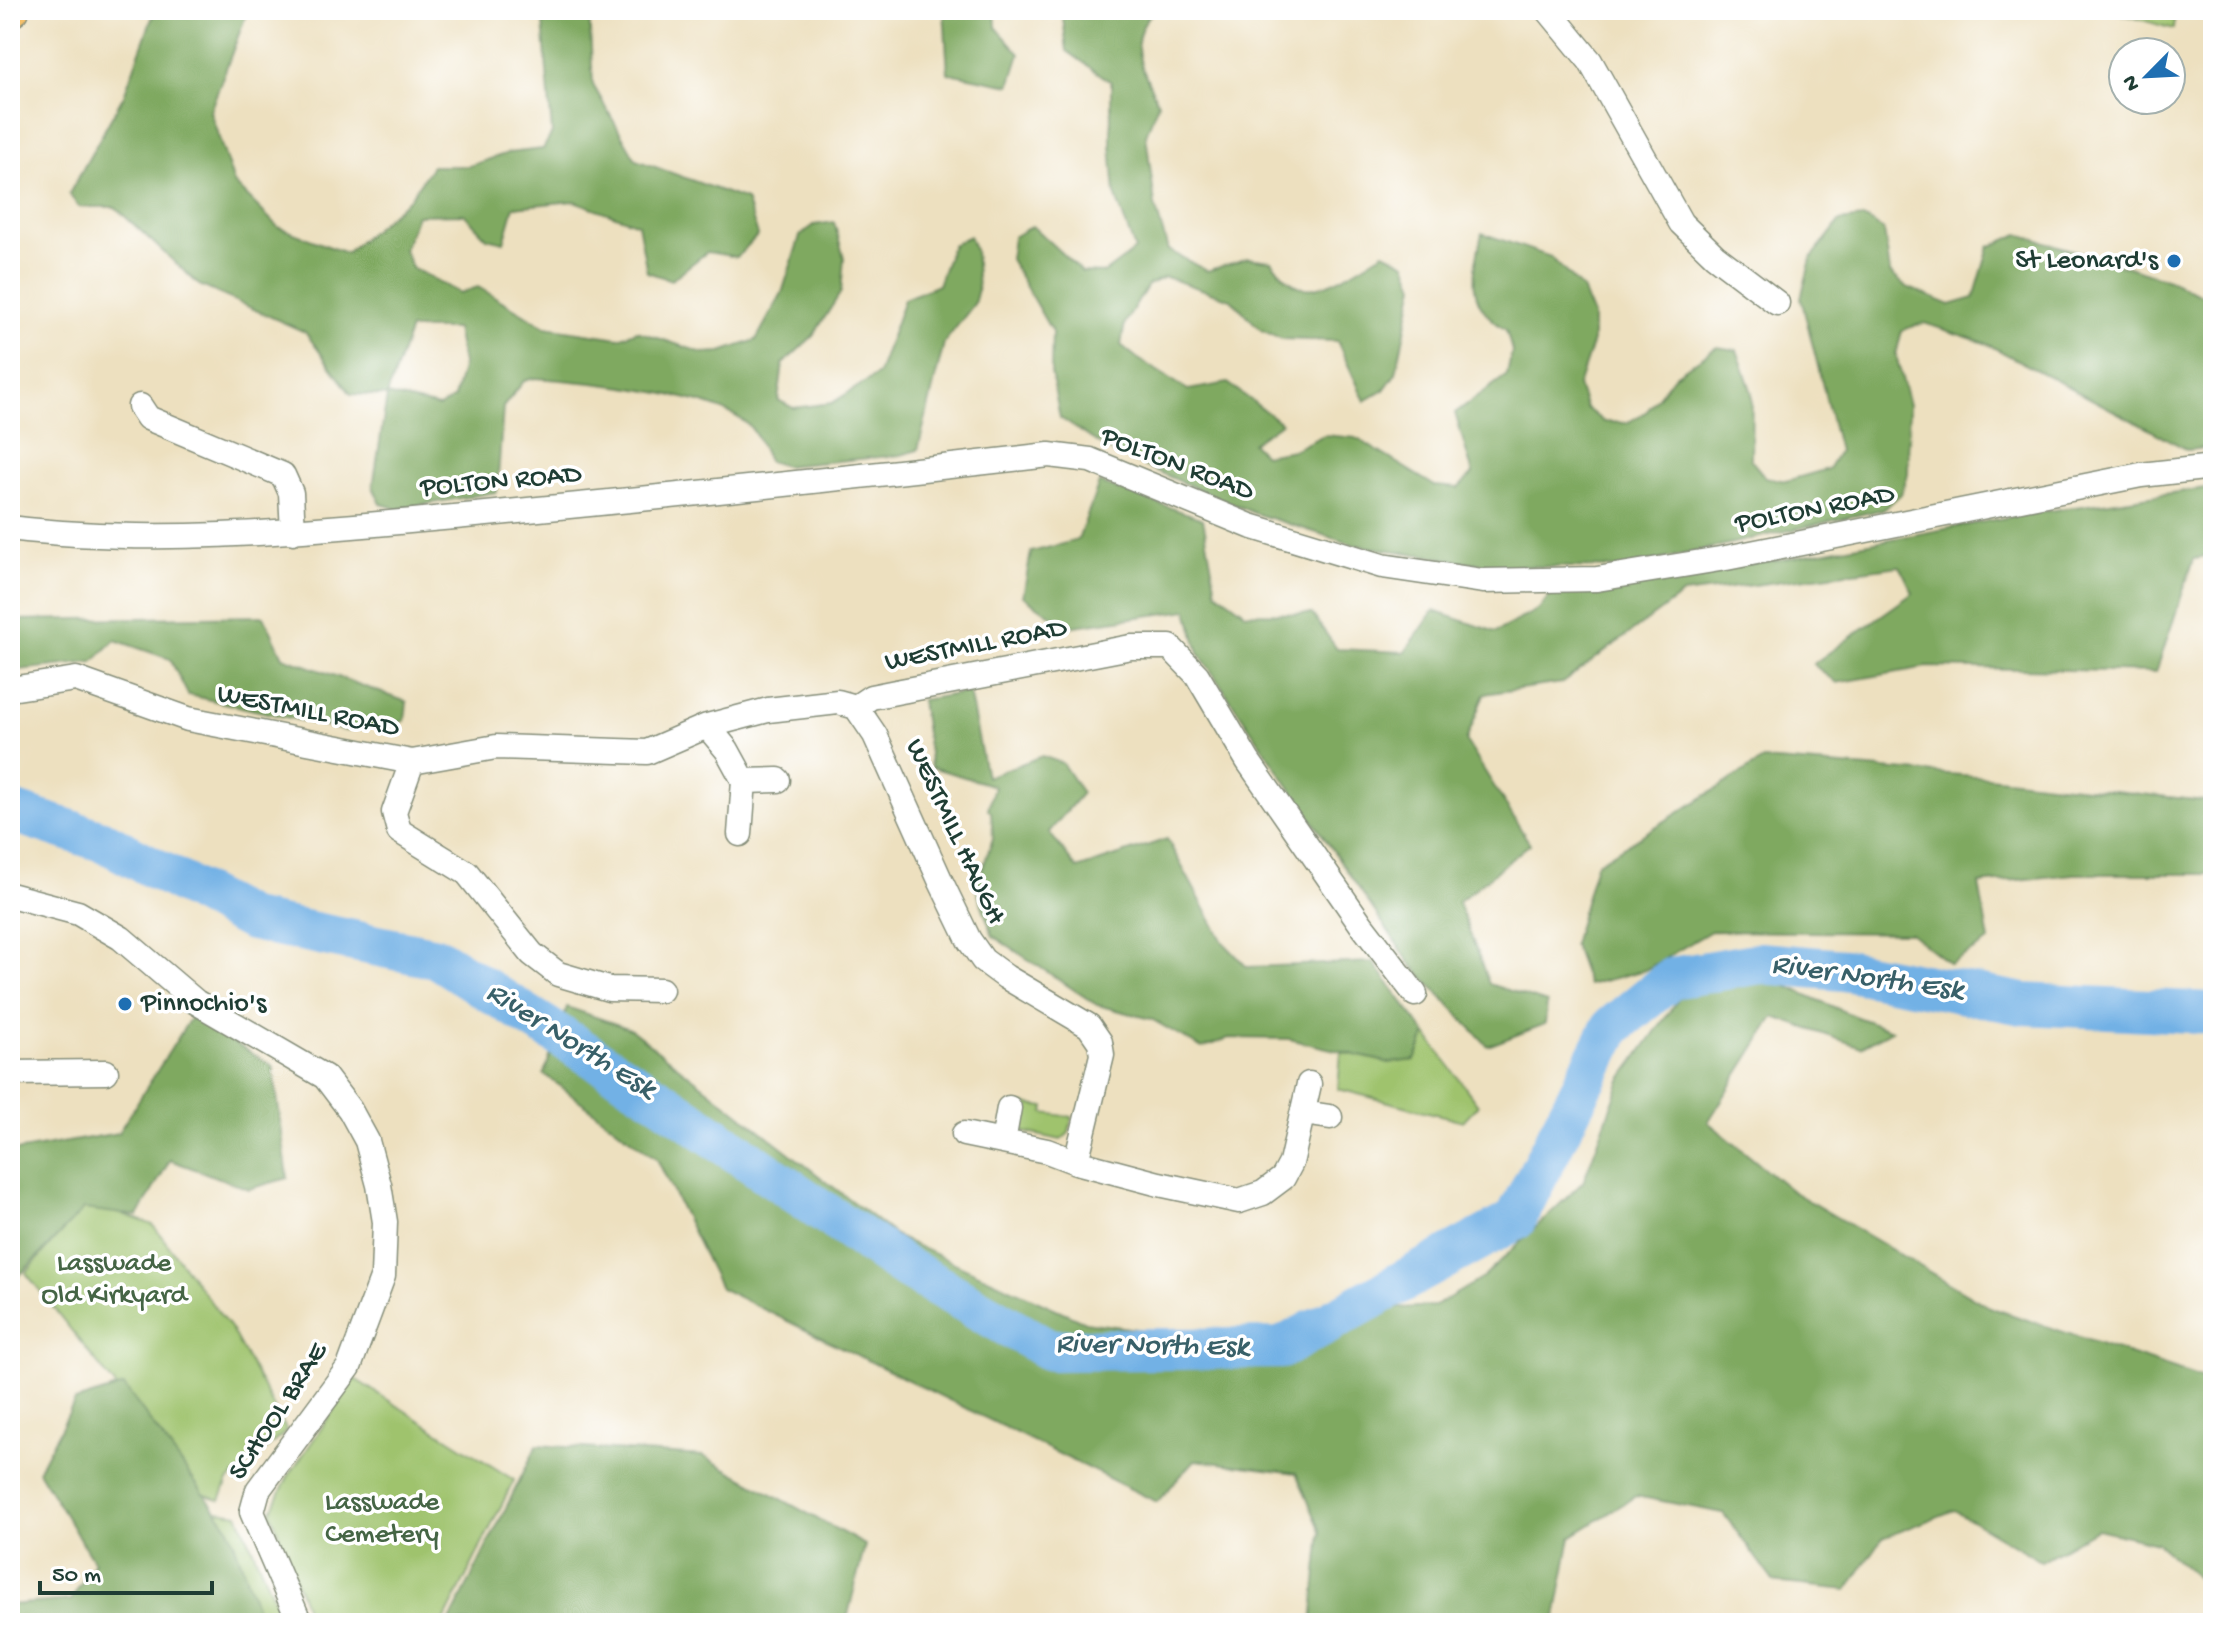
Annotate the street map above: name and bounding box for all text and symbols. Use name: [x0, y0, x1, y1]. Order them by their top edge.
north arrow: [2107, 36, 2187, 116]
text: N: [2118, 71, 2147, 94]
place label: St Leonard's: [2015, 245, 2159, 278]
marker: St Leonard's: [2165, 252, 2183, 270]
street label: POLTON ROAD: [1095, 420, 1259, 510]
street label: POLTON ROAD: [418, 458, 584, 506]
street label: POLTON ROAD: [1732, 478, 1898, 542]
street label: WESTMILL ROAD: [882, 612, 1070, 680]
street label: WESTMILL ROAD: [214, 678, 402, 746]
street label: WESTMILL HAUGH: [897, 734, 1012, 931]
water label: River North Esk: [1769, 948, 1968, 1010]
water label: River North Esk: [479, 976, 663, 1109]
place label: Pinnochio's: [140, 988, 267, 1021]
marker: Pinnochio's: [116, 995, 134, 1013]
park label: Lasswade Old Kirkyard: [41, 1248, 189, 1313]
water label: River North Esk: [1055, 1328, 1251, 1366]
street label: SCHOOL BRAE: [222, 1336, 337, 1487]
park label: Lasswade Cemetery: [325, 1487, 440, 1552]
scale bar: [40, 1545, 212, 1595]
text: 50 m: [52, 1562, 101, 1591]

